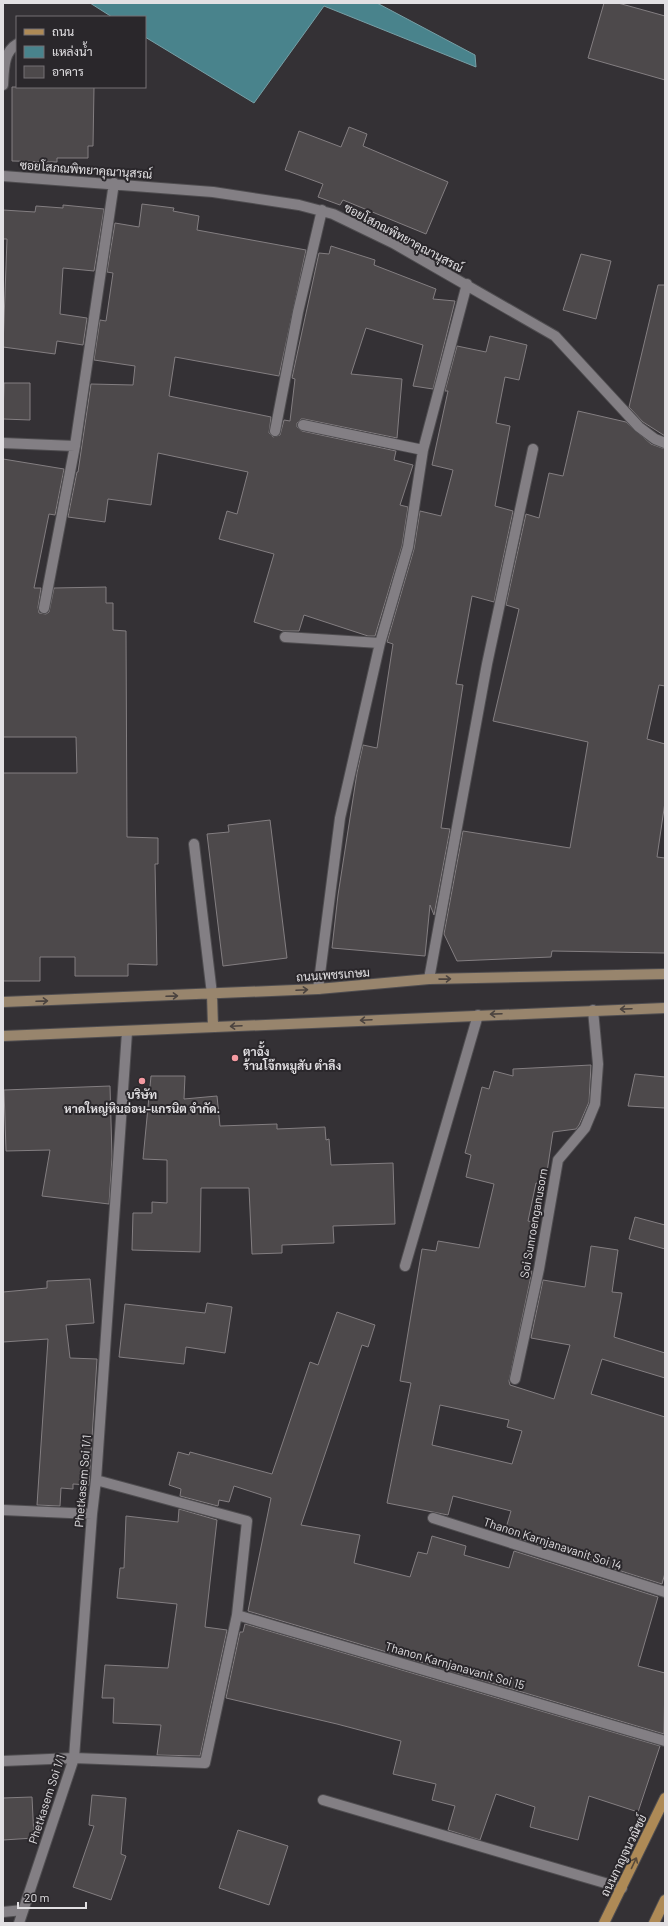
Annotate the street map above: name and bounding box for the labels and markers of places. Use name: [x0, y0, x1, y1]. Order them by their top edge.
place label: ตาฉั้ง ร้านโจ๊กหมูสับ ตำลึง: [243, 1041, 341, 1074]
marker: ตาฉั้ง ร้านโจ๊กหมูสับ ตำลึง: [230, 1053, 240, 1063]
marker: บริษัท หาดใหญ่หินอ่อน-แกรนิต จำกัด.: [137, 1076, 147, 1086]
place label: บริษัท หาดใหญ่หินอ่อน-แกรนิต จำกัด.: [64, 1087, 220, 1116]

